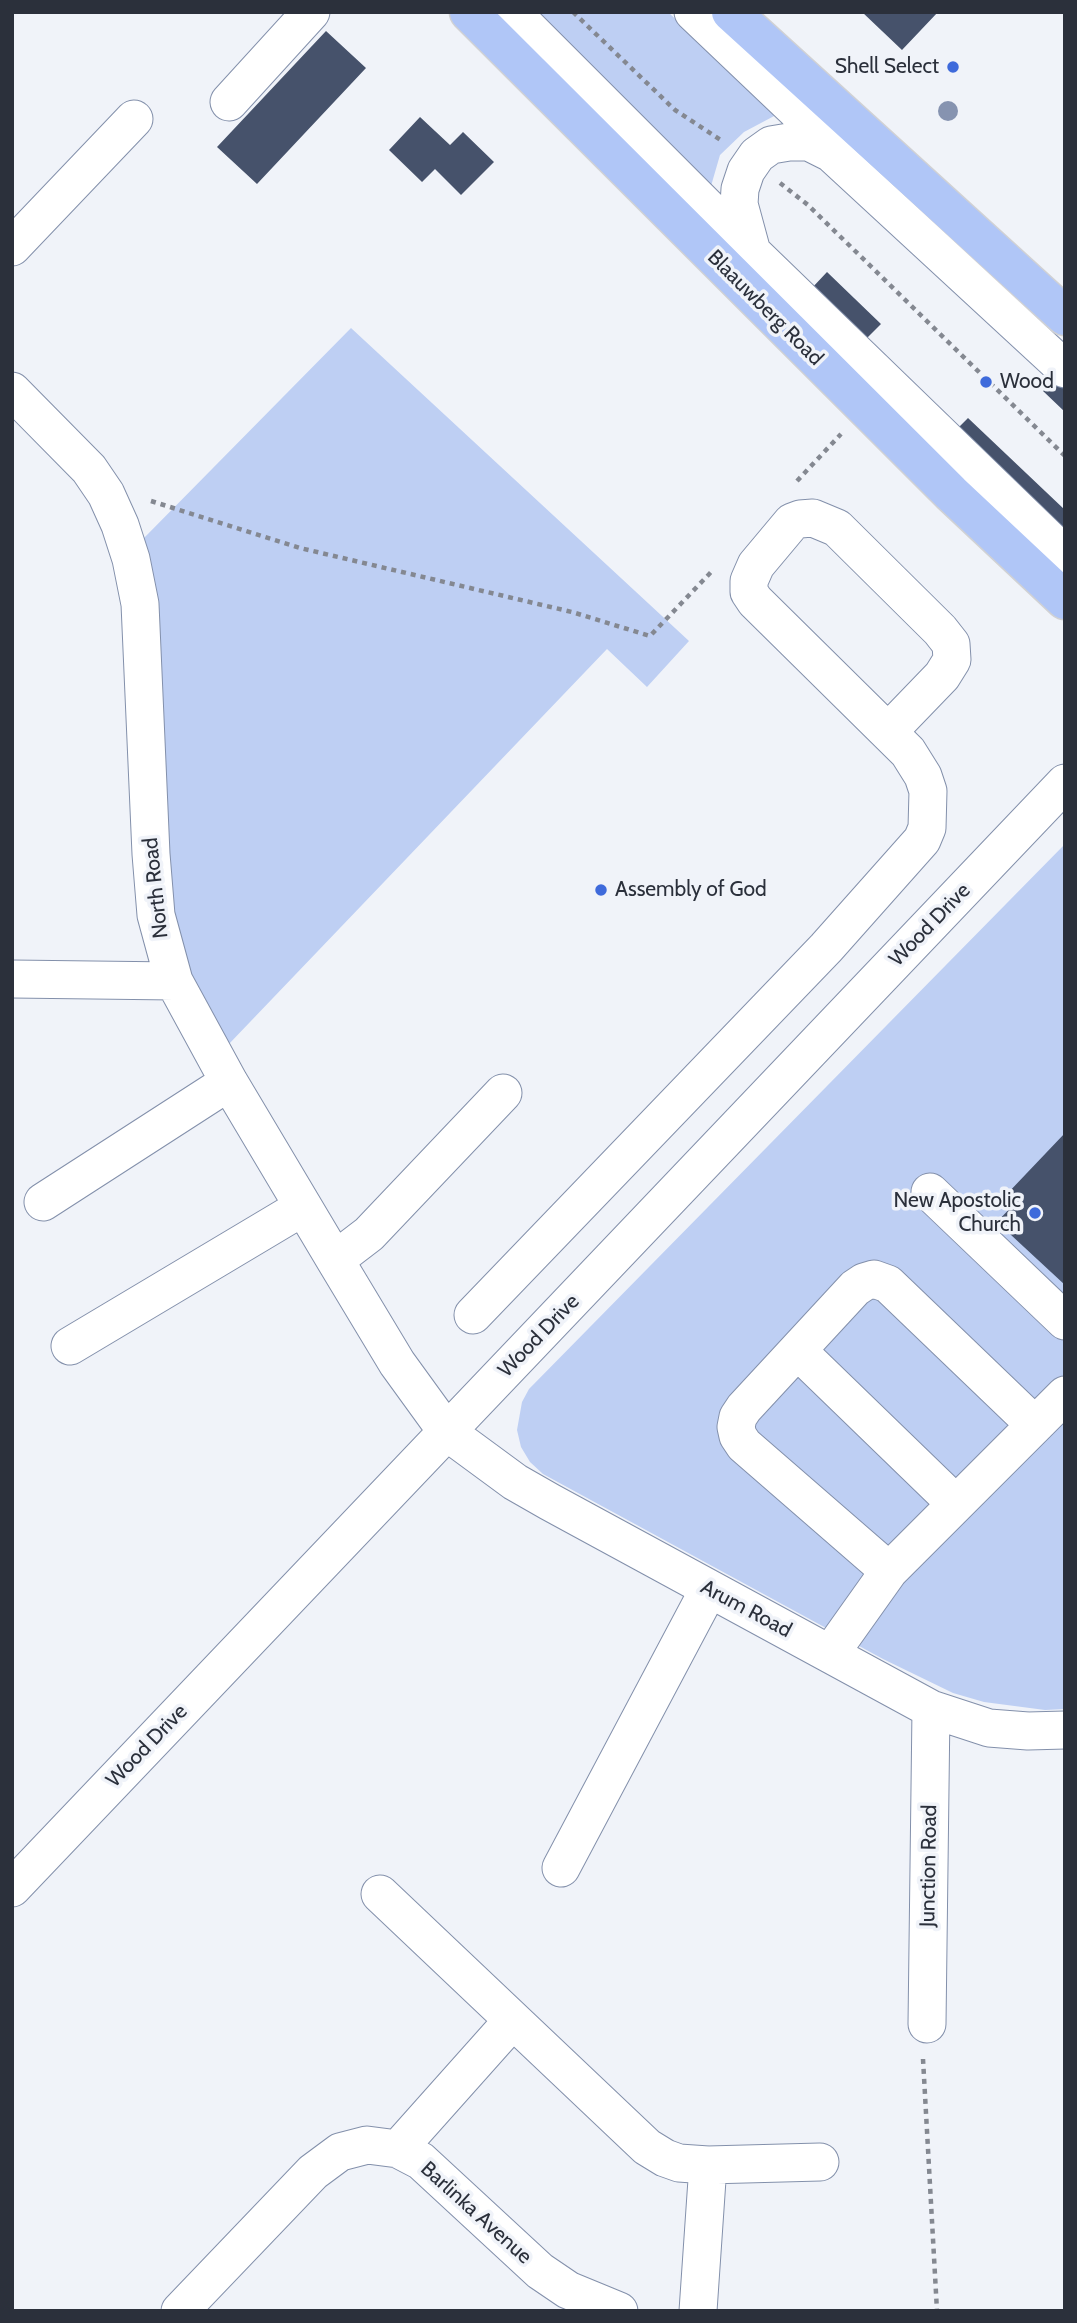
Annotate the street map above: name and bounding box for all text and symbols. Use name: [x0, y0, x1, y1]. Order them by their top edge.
place label: Shell Select: [835, 54, 939, 80]
marker: Shell Select: [945, 59, 961, 75]
street label: Blaauwberg Road: [702, 245, 828, 371]
place label: Wood: [1000, 369, 1054, 395]
marker: Wood: [978, 374, 994, 390]
street label: North Road: [138, 836, 174, 940]
place label: Assembly of God: [615, 877, 767, 903]
street label: Wood Drive: [884, 878, 976, 972]
marker: Assembly of God: [593, 882, 609, 898]
place label: New Apostolic Church: [893, 1188, 1021, 1238]
marker: New Apostolic Church: [1027, 1205, 1043, 1221]
street label: Wood Drive: [493, 1289, 585, 1383]
street label: Arum Road: [696, 1575, 796, 1643]
street label: Wood Drive: [101, 1699, 193, 1793]
street label: Junction Road: [915, 1805, 943, 1927]
street label: Barlinka Avenue: [415, 2156, 537, 2270]

